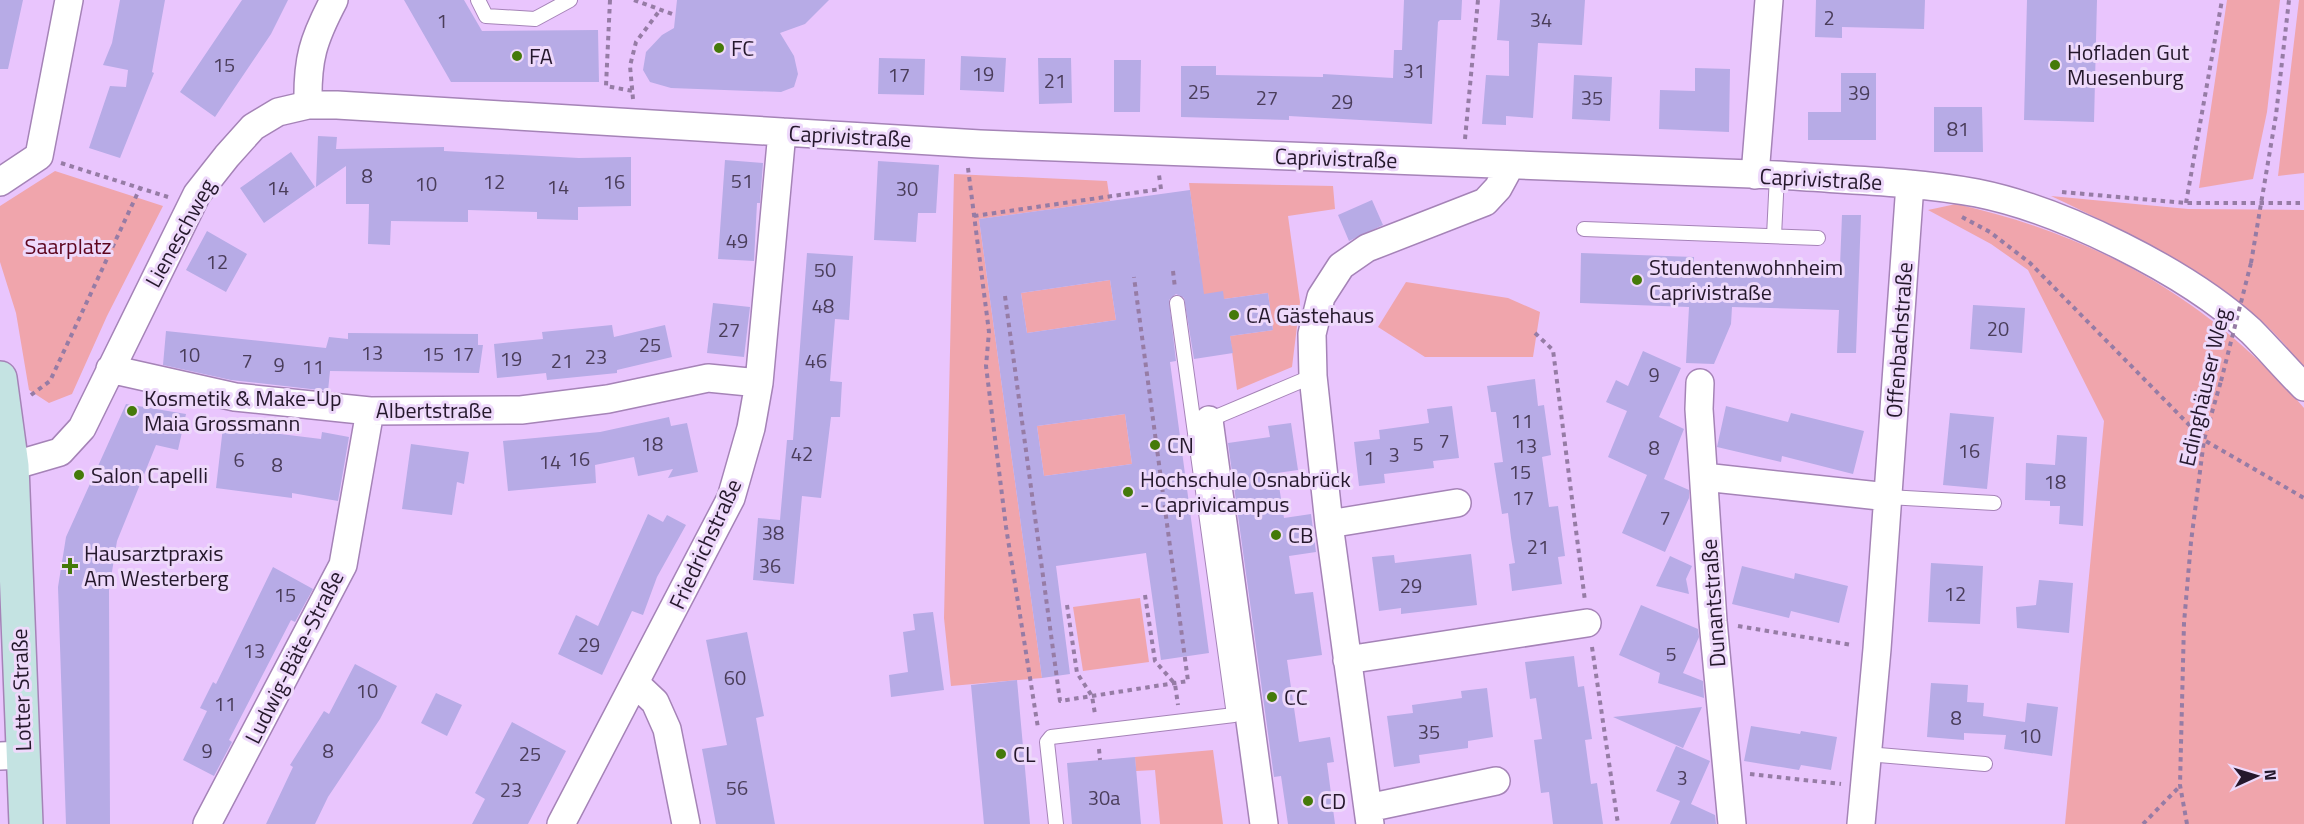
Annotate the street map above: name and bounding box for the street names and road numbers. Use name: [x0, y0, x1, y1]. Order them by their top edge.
street label: Caprivistraße: [788, 116, 912, 156]
street label: Caprivistraße: [1274, 139, 1398, 177]
street label: Caprivistraße: [1759, 159, 1883, 199]
street label: Lieneschweg: [136, 172, 224, 294]
street label: Offenbachstraße: [1877, 261, 1921, 419]
street label: Edinghäuser Weg: [2169, 305, 2239, 469]
street label: Albertstraße: [376, 393, 492, 427]
street label: Friedrichstraße: [660, 473, 750, 615]
street label: Dunantstraße: [1692, 538, 1734, 668]
street label: Ludwig-Bäte-Straße: [236, 565, 352, 749]
street label: Lotter Straße: [2, 628, 40, 752]

